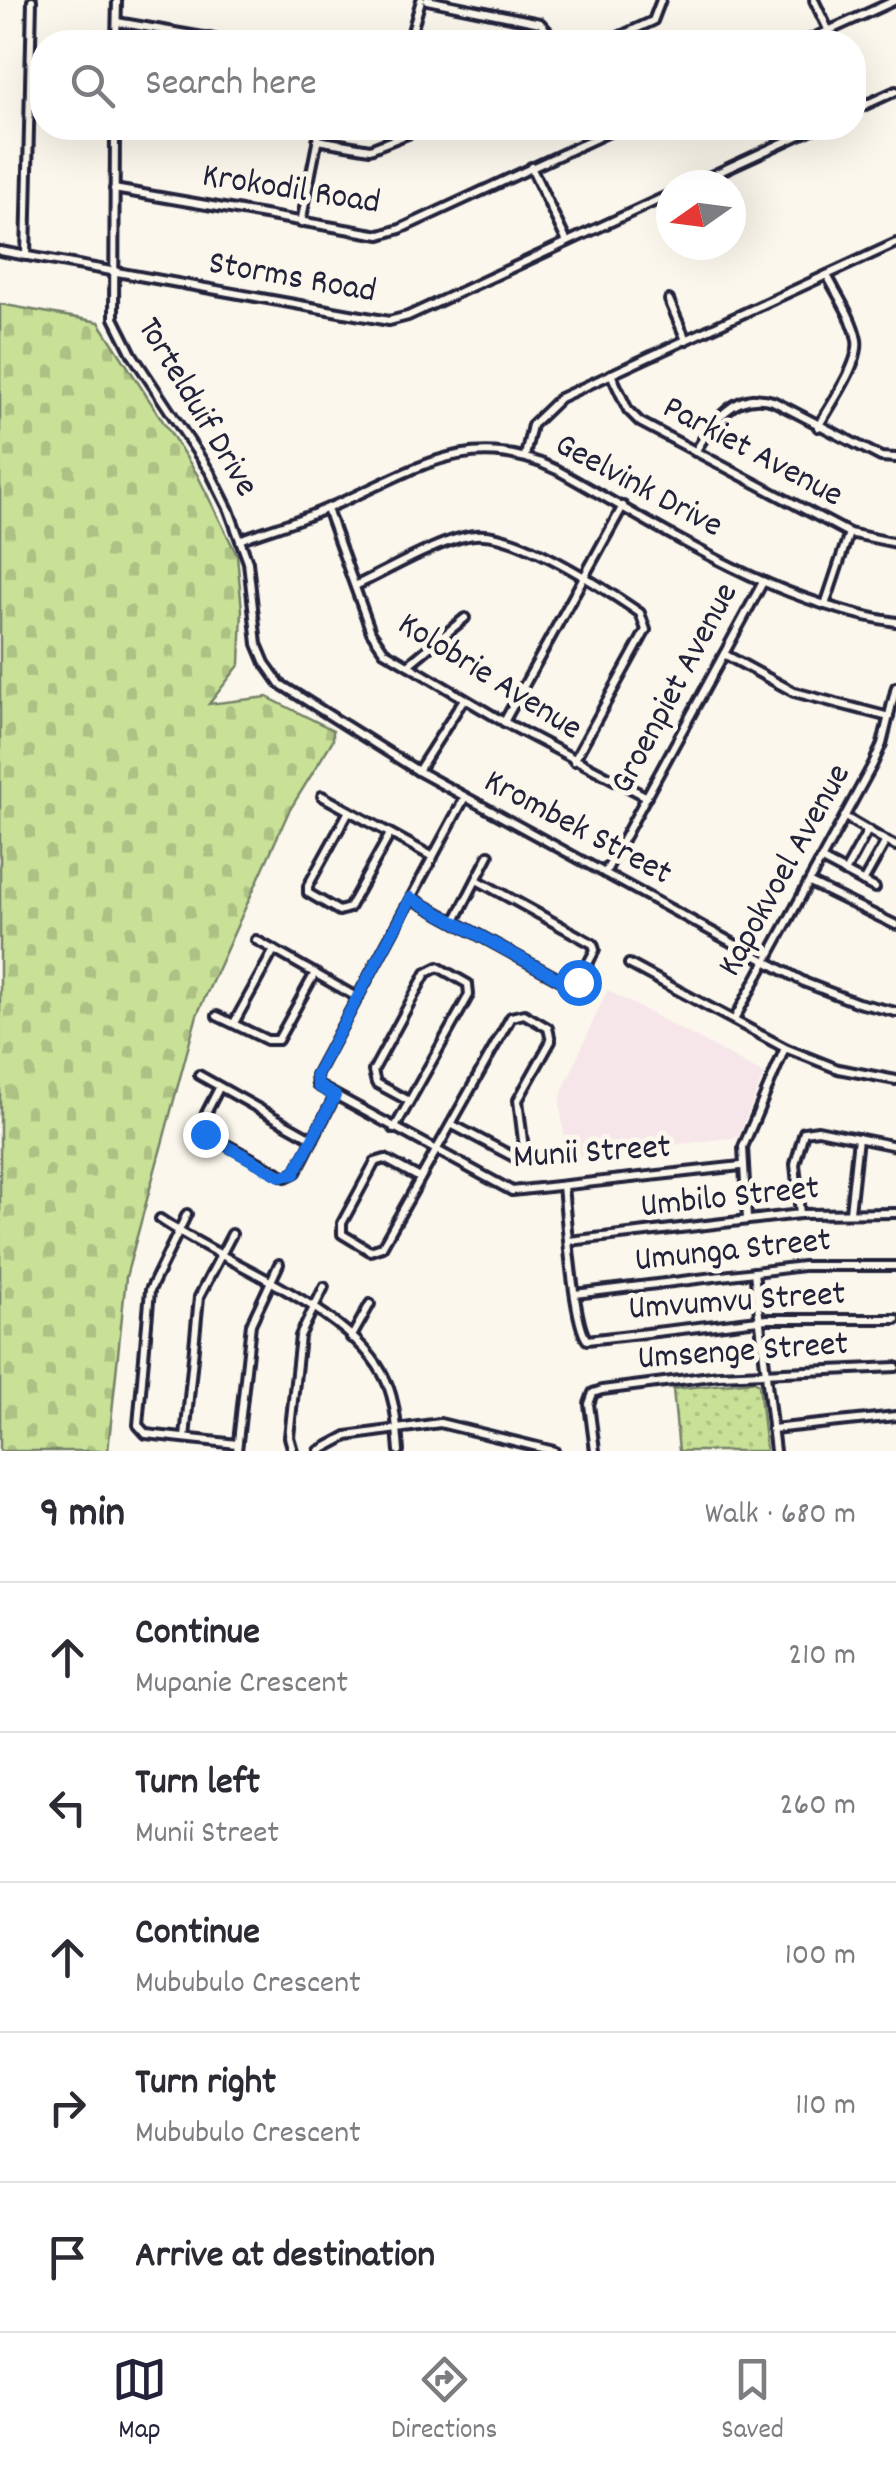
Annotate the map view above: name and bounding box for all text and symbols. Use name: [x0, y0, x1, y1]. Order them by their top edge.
search box: [30, 30, 866, 140]
icon: search: [65, 58, 120, 113]
text: Search here: [145, 58, 317, 113]
street label: Krokodil Road: [199, 152, 383, 230]
north arrow: [656, 170, 746, 260]
street label: Storms Road: [204, 240, 380, 318]
street label: Tortelduif Drive: [123, 309, 269, 507]
street label: Parkiet Avenue: [653, 384, 851, 522]
street label: Geelvink Drive: [545, 422, 731, 552]
street label: Groenpiet Avenue: [599, 575, 753, 803]
street label: Kolobrie Avenue: [387, 601, 591, 755]
street label: Kapokvoel Avenue: [707, 756, 865, 986]
street label: Krombek Street: [474, 758, 680, 900]
route start: [556, 960, 602, 1006]
route end: [183, 1112, 229, 1158]
street label: Munii Street: [512, 1124, 672, 1184]
street label: Umbilo Street: [638, 1165, 822, 1233]
street label: Umunga Street: [632, 1217, 834, 1287]
street label: Umvumvu Street: [627, 1270, 847, 1336]
street label: Umsenge Street: [636, 1321, 850, 1385]
text: 9 min: [40, 1486, 125, 1546]
text: Walk · 680 m: [705, 1493, 856, 1539]
text: Continue: [135, 1607, 260, 1662]
icon: ahead: [40, 1630, 95, 1685]
text: 210 m: [788, 1634, 856, 1680]
text: Mupanie Crescent: [135, 1662, 348, 1708]
text: Turn left: [135, 1757, 260, 1812]
icon: left: [40, 1780, 95, 1835]
text: 260 m: [780, 1784, 856, 1830]
text: Munii Street: [135, 1812, 279, 1858]
text: Continue: [135, 1907, 260, 1962]
icon: ahead: [40, 1930, 95, 1985]
text: 100 m: [785, 1934, 856, 1980]
text: Mububulo Crescent: [135, 1962, 361, 2008]
text: Turn right: [135, 2057, 276, 2112]
icon: right: [40, 2080, 95, 2135]
text: 110 m: [795, 2084, 856, 2130]
text: Mububulo Crescent: [135, 2112, 361, 2158]
icon: arrive: [40, 2230, 95, 2285]
text: Arrive at destination: [135, 2230, 435, 2285]
tab: Map: [112, 2352, 167, 2452]
tab: Directions: [391, 2352, 497, 2452]
tab: Saved: [721, 2352, 784, 2452]

